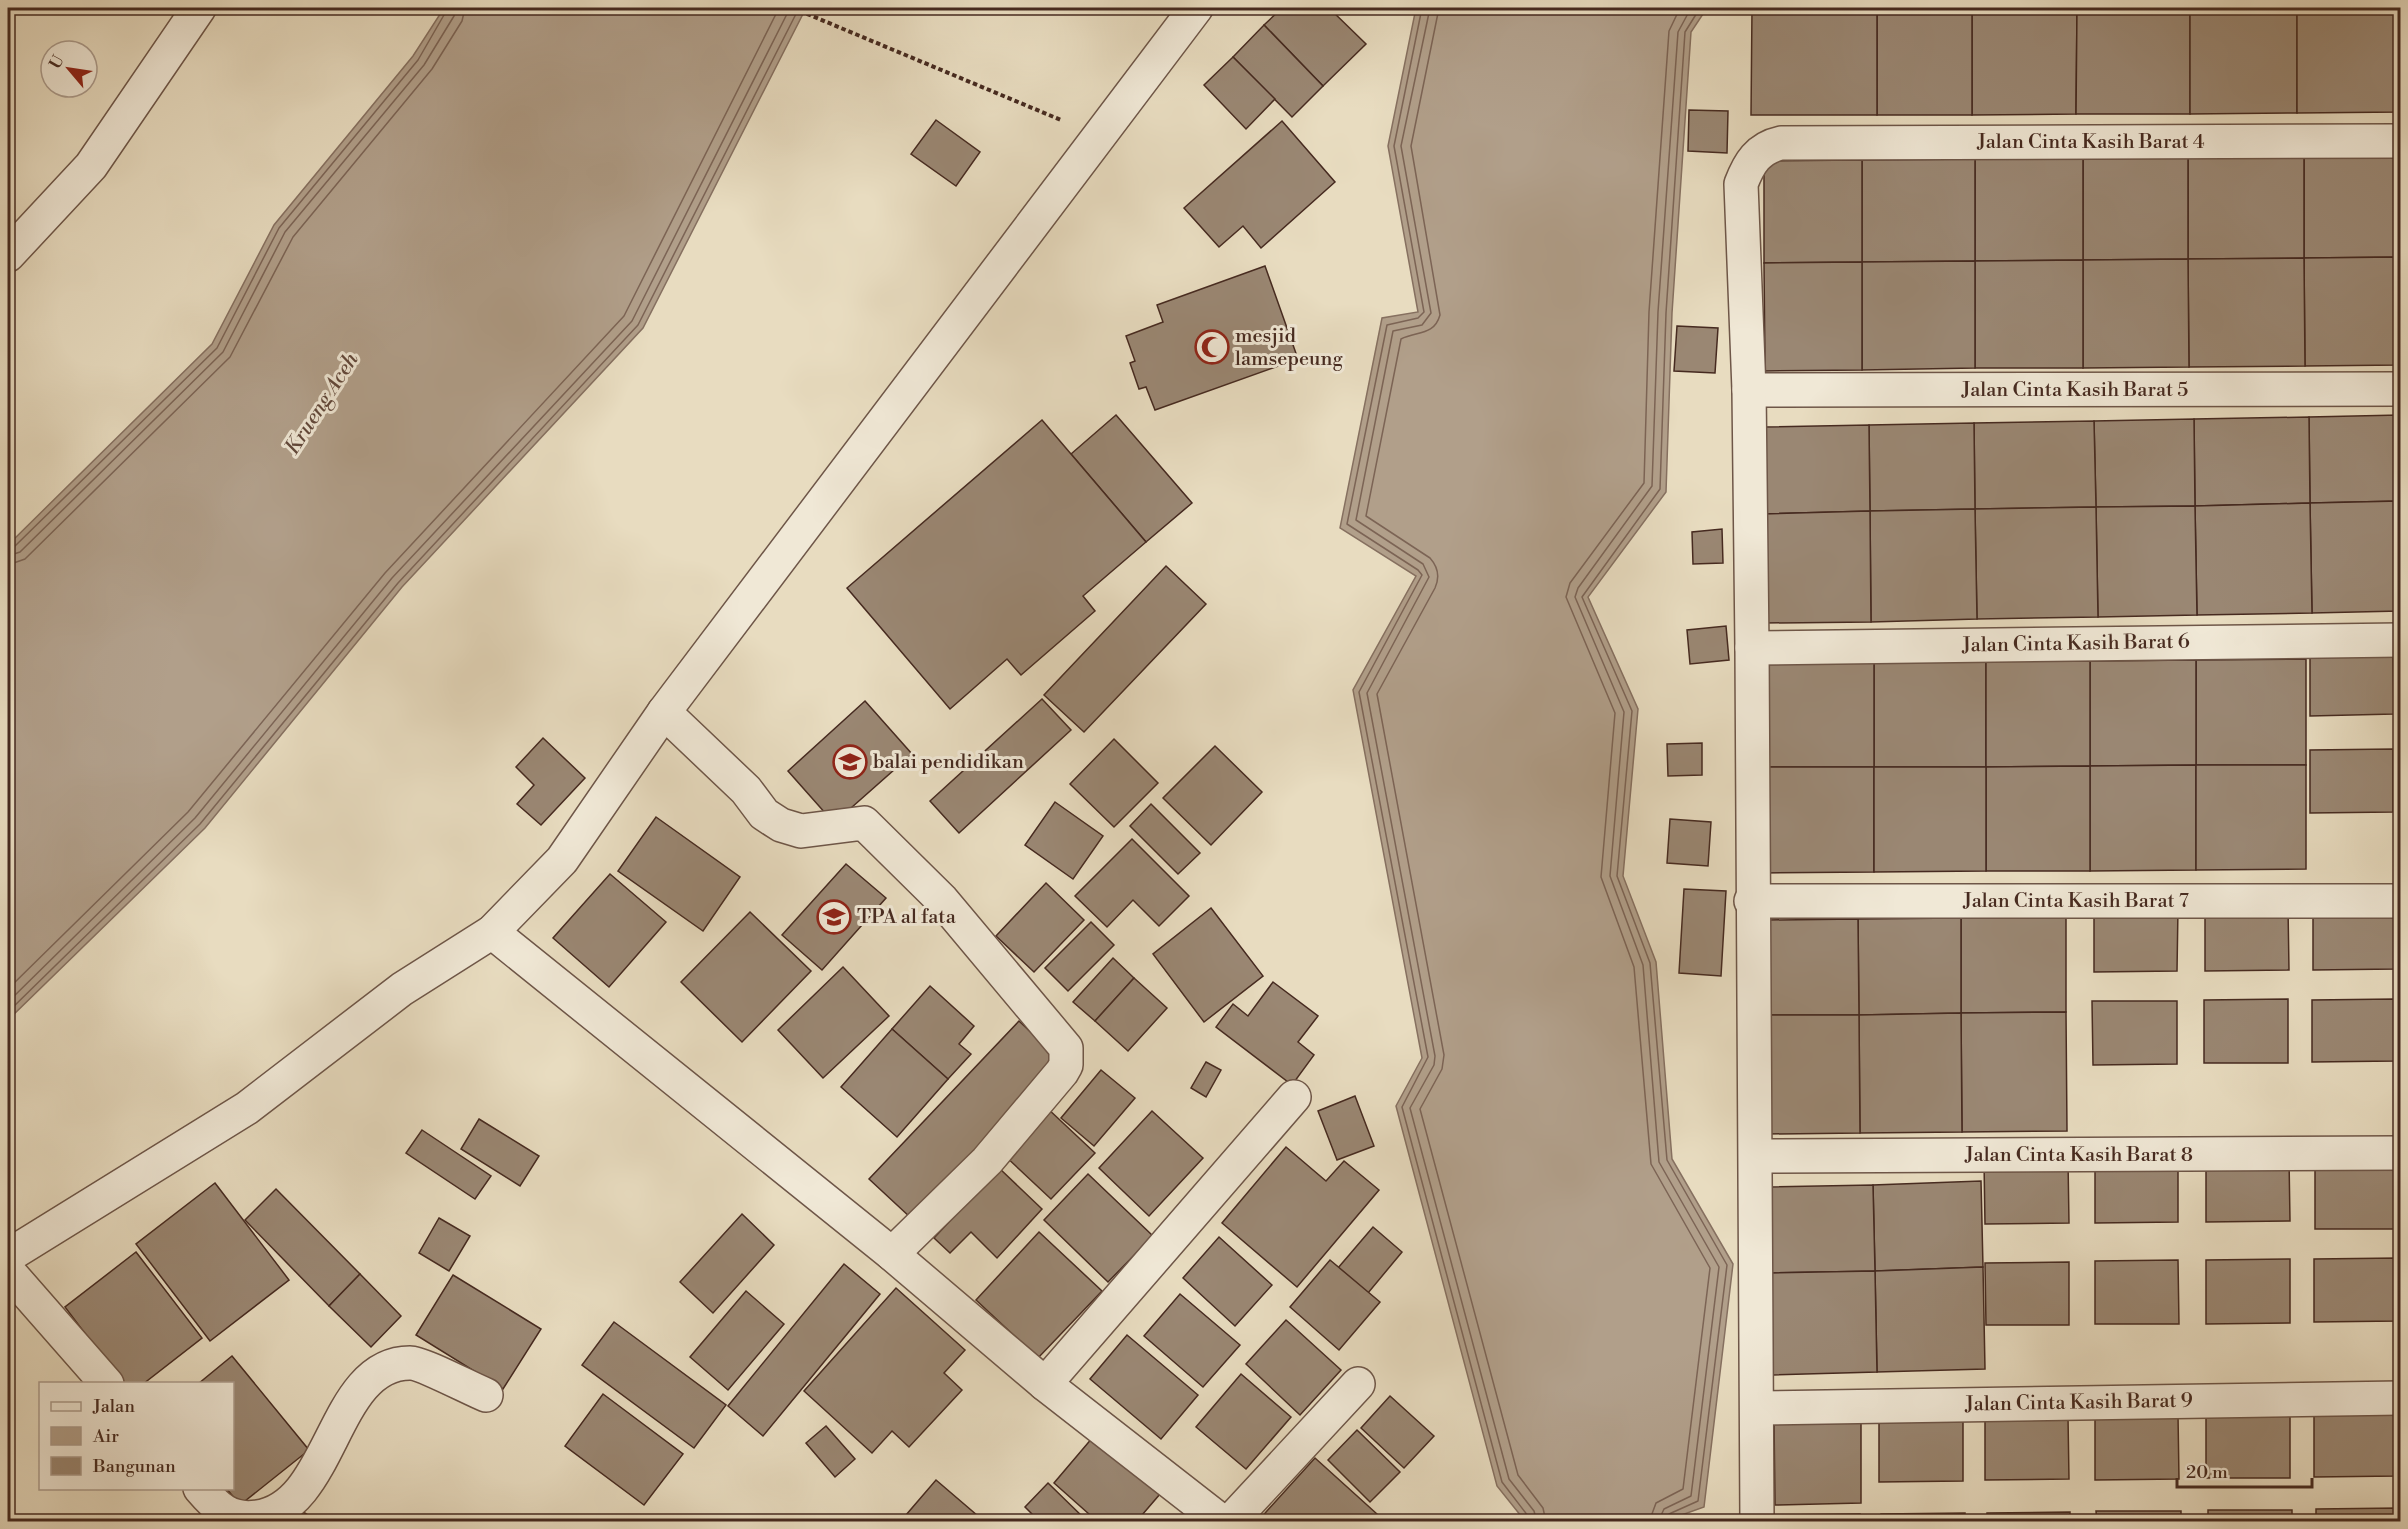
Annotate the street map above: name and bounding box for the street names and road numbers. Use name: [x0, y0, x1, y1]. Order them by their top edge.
street label: Jalan Cinta Kasih Barat 4: [1976, 130, 2205, 155]
street label: Jalan Cinta Kasih Barat 5: [1961, 378, 2188, 403]
street label: Jalan Cinta Kasih Barat 6: [1961, 630, 2190, 659]
street label: Jalan Cinta Kasih Barat 7: [1962, 889, 2189, 914]
street label: Jalan Cinta Kasih Barat 8: [1964, 1143, 2193, 1168]
street label: Jalan Cinta Kasih Barat 9: [1964, 1389, 2193, 1418]

